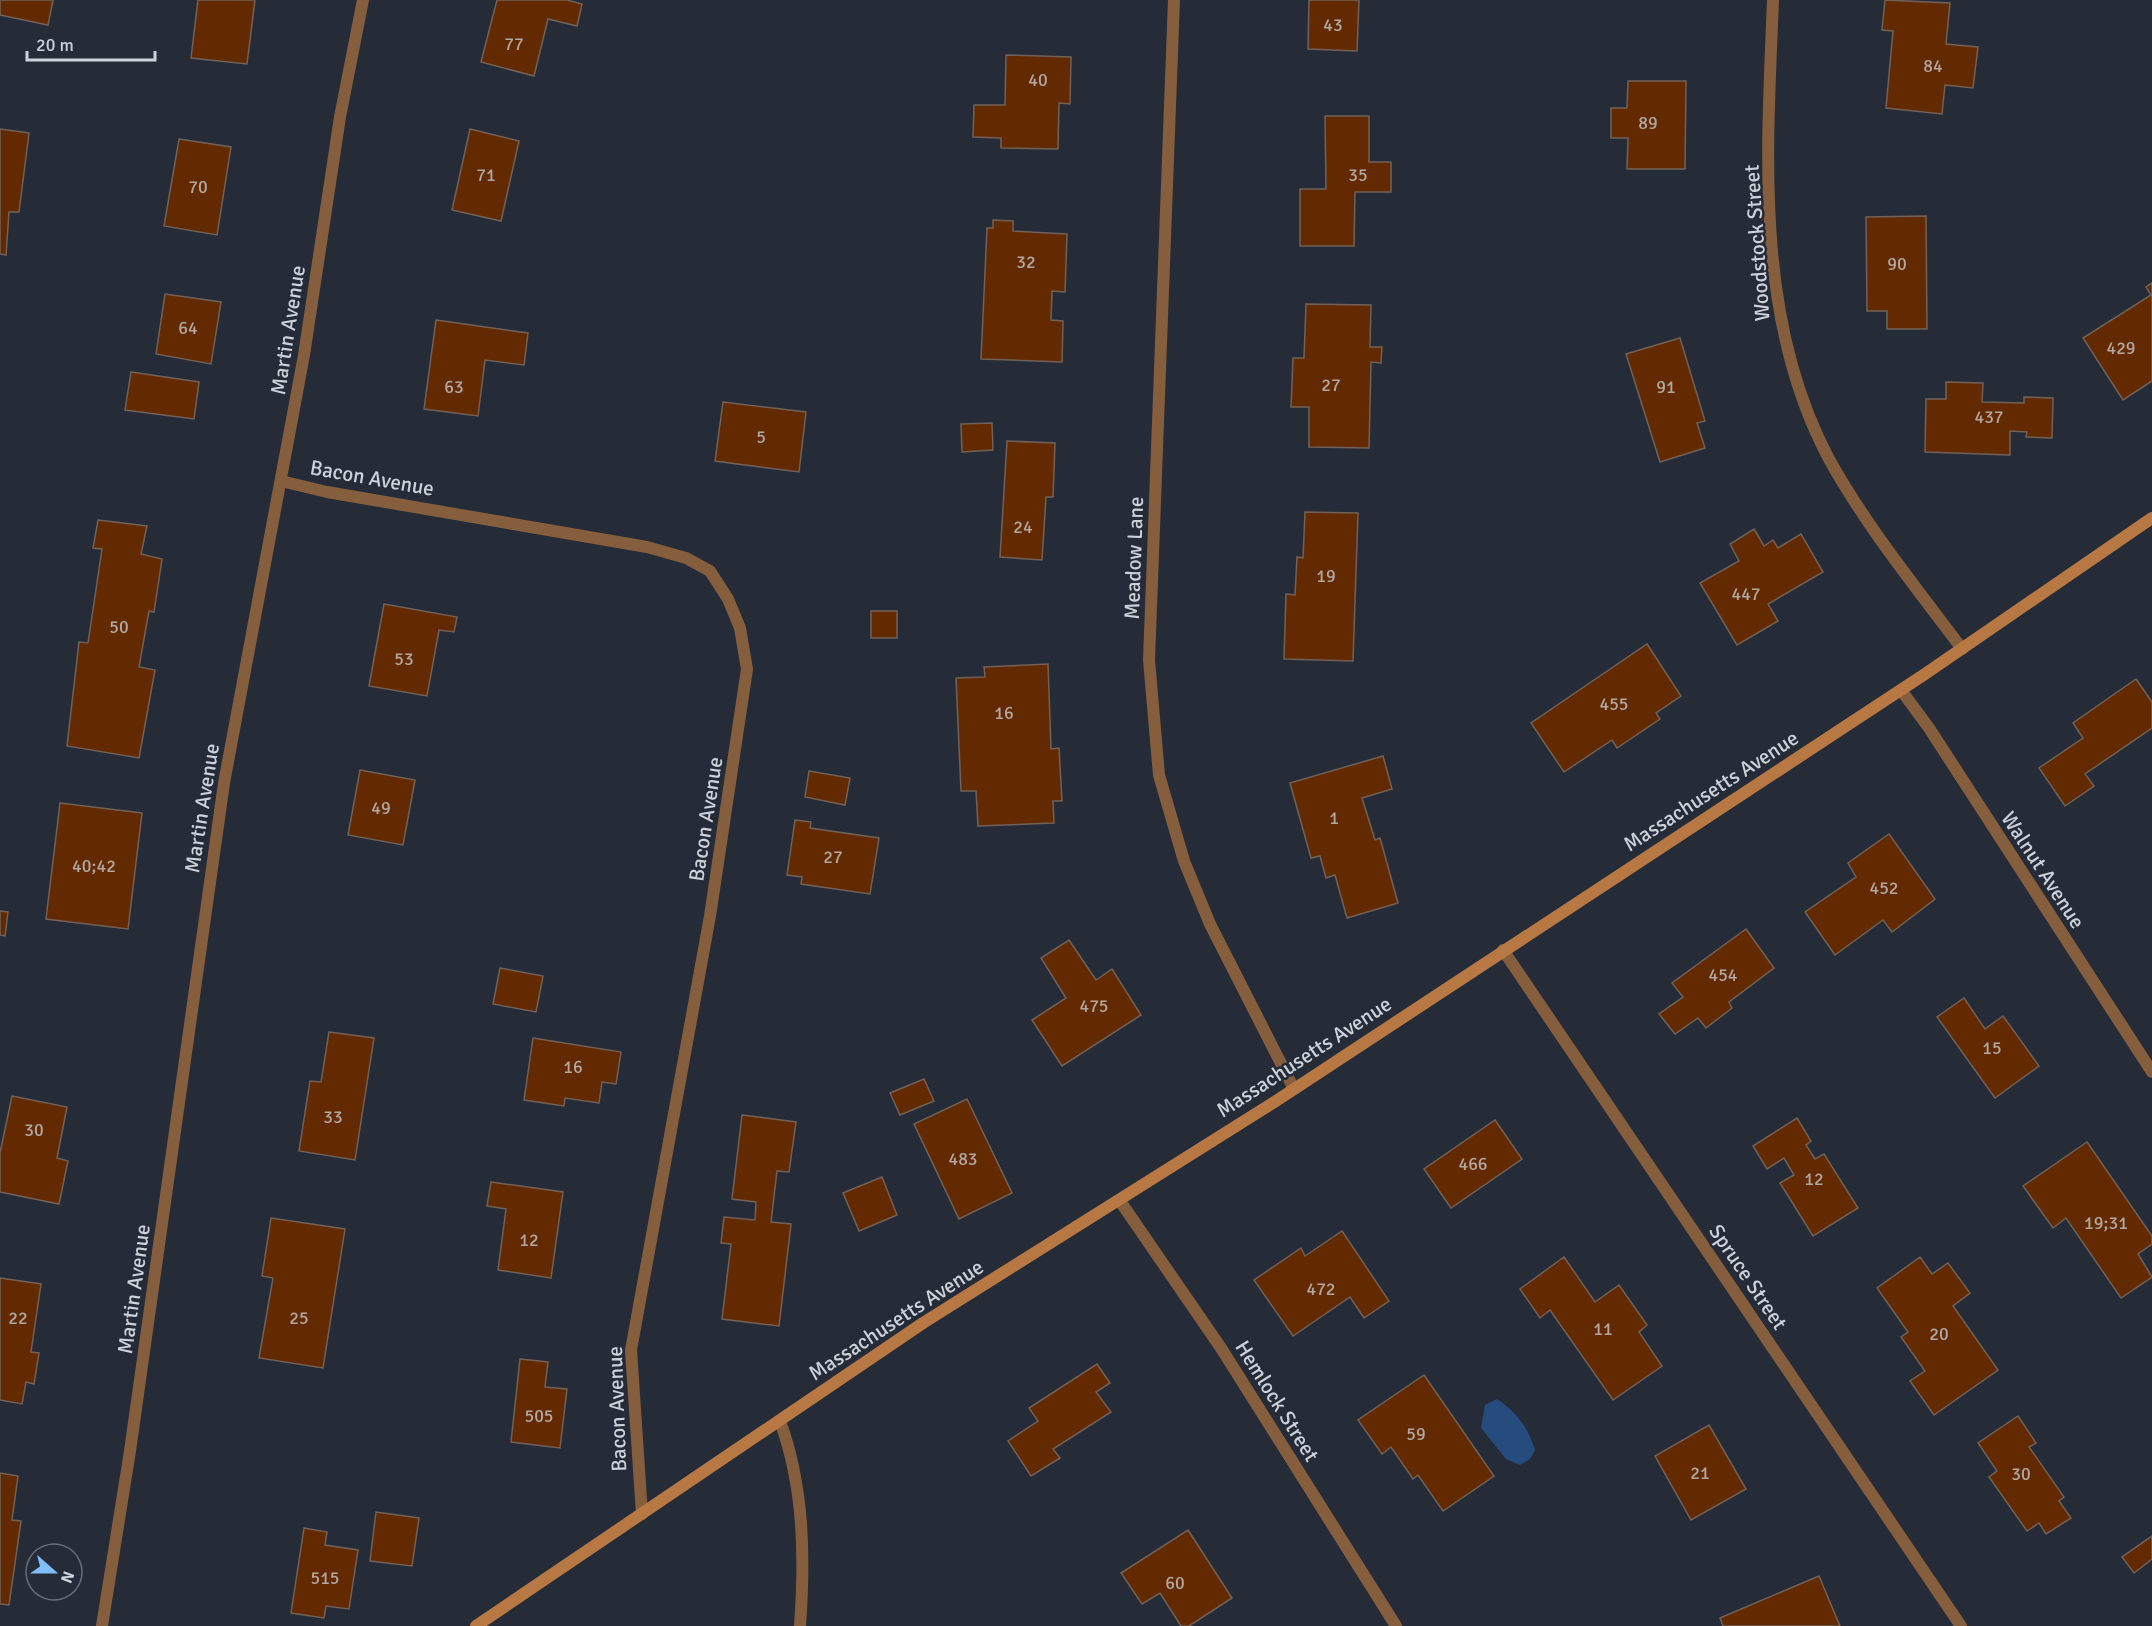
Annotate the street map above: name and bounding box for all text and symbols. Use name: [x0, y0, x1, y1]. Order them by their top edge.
house number: 43: [1323, 14, 1343, 36]
scale bar: [27, 24, 154, 62]
house number: 77: [504, 33, 524, 55]
text: 20 m: [36, 34, 74, 56]
house number: 84: [1923, 55, 1943, 77]
house number: 40: [1028, 69, 1048, 91]
house number: 89: [1638, 112, 1658, 134]
house number: 71: [476, 164, 496, 186]
house number: 35: [1348, 164, 1368, 186]
street label: Woodstock Street: [1739, 164, 1775, 322]
house number: 70: [188, 176, 208, 198]
house number: 32: [1016, 251, 1036, 273]
house number: 90: [1887, 253, 1907, 275]
street label: Martin Avenue: [265, 263, 311, 397]
house number: 64: [178, 317, 198, 339]
house number: 429: [2106, 337, 2136, 359]
house number: 27: [1321, 374, 1341, 396]
house number: 63: [444, 376, 464, 398]
house number: 91: [1656, 376, 1676, 398]
house number: 437: [1974, 406, 2004, 428]
house number: 5: [756, 426, 766, 448]
street label: Bacon Avenue: [308, 454, 436, 502]
street label: Meadow Lane: [1119, 496, 1149, 620]
house number: 24: [1013, 516, 1033, 538]
house number: 19: [1316, 565, 1336, 587]
house number: 447: [1731, 583, 1761, 605]
house number: 50: [109, 616, 129, 638]
house number: 53: [394, 648, 414, 670]
house number: 455: [1599, 693, 1629, 715]
house number: 16: [994, 702, 1014, 724]
street label: Massachusetts Avenue: [1619, 725, 1803, 857]
street label: Martin Avenue: [179, 741, 225, 875]
street label: Bacon Avenue: [683, 755, 729, 883]
house number: 49: [371, 797, 391, 819]
house number: 1: [1329, 807, 1339, 829]
street label: Walnut Avenue: [1995, 807, 2091, 933]
house number: 27: [823, 846, 843, 868]
house number: 40;42: [72, 855, 116, 877]
house number: 452: [1869, 877, 1899, 899]
house number: 454: [1708, 964, 1738, 986]
street label: Massachusetts Avenue: [1212, 991, 1396, 1123]
house number: 475: [1079, 995, 1109, 1017]
house number: 15: [1982, 1037, 2002, 1059]
house number: 16: [563, 1056, 583, 1078]
house number: 33: [323, 1106, 343, 1128]
house number: 30: [24, 1119, 44, 1141]
house number: 483: [948, 1148, 978, 1170]
house number: 466: [1458, 1153, 1488, 1175]
house number: 12: [1804, 1168, 1824, 1190]
house number: 19;31: [2084, 1212, 2128, 1234]
street label: Spruce Street: [1703, 1219, 1793, 1335]
street label: Martin Avenue: [112, 1222, 156, 1356]
house number: 12: [519, 1229, 539, 1251]
street label: Massachusetts Avenue: [804, 1254, 988, 1386]
house number: 472: [1306, 1278, 1336, 1300]
house number: 22: [8, 1307, 28, 1329]
house number: 25: [289, 1307, 309, 1329]
house number: 11: [1593, 1318, 1613, 1340]
house number: 20: [1929, 1323, 1949, 1345]
street label: Hemlock Street: [1229, 1336, 1325, 1466]
street label: Bacon Avenue: [602, 1346, 632, 1472]
house number: 505: [524, 1405, 554, 1427]
house number: 59: [1406, 1423, 1426, 1445]
house number: 21: [1690, 1462, 1710, 1484]
house number: 30: [2011, 1463, 2031, 1485]
north arrow: [24, 1542, 84, 1602]
house number: 515: [310, 1567, 340, 1589]
text: N: [56, 1568, 78, 1586]
house number: 60: [1165, 1572, 1185, 1594]

